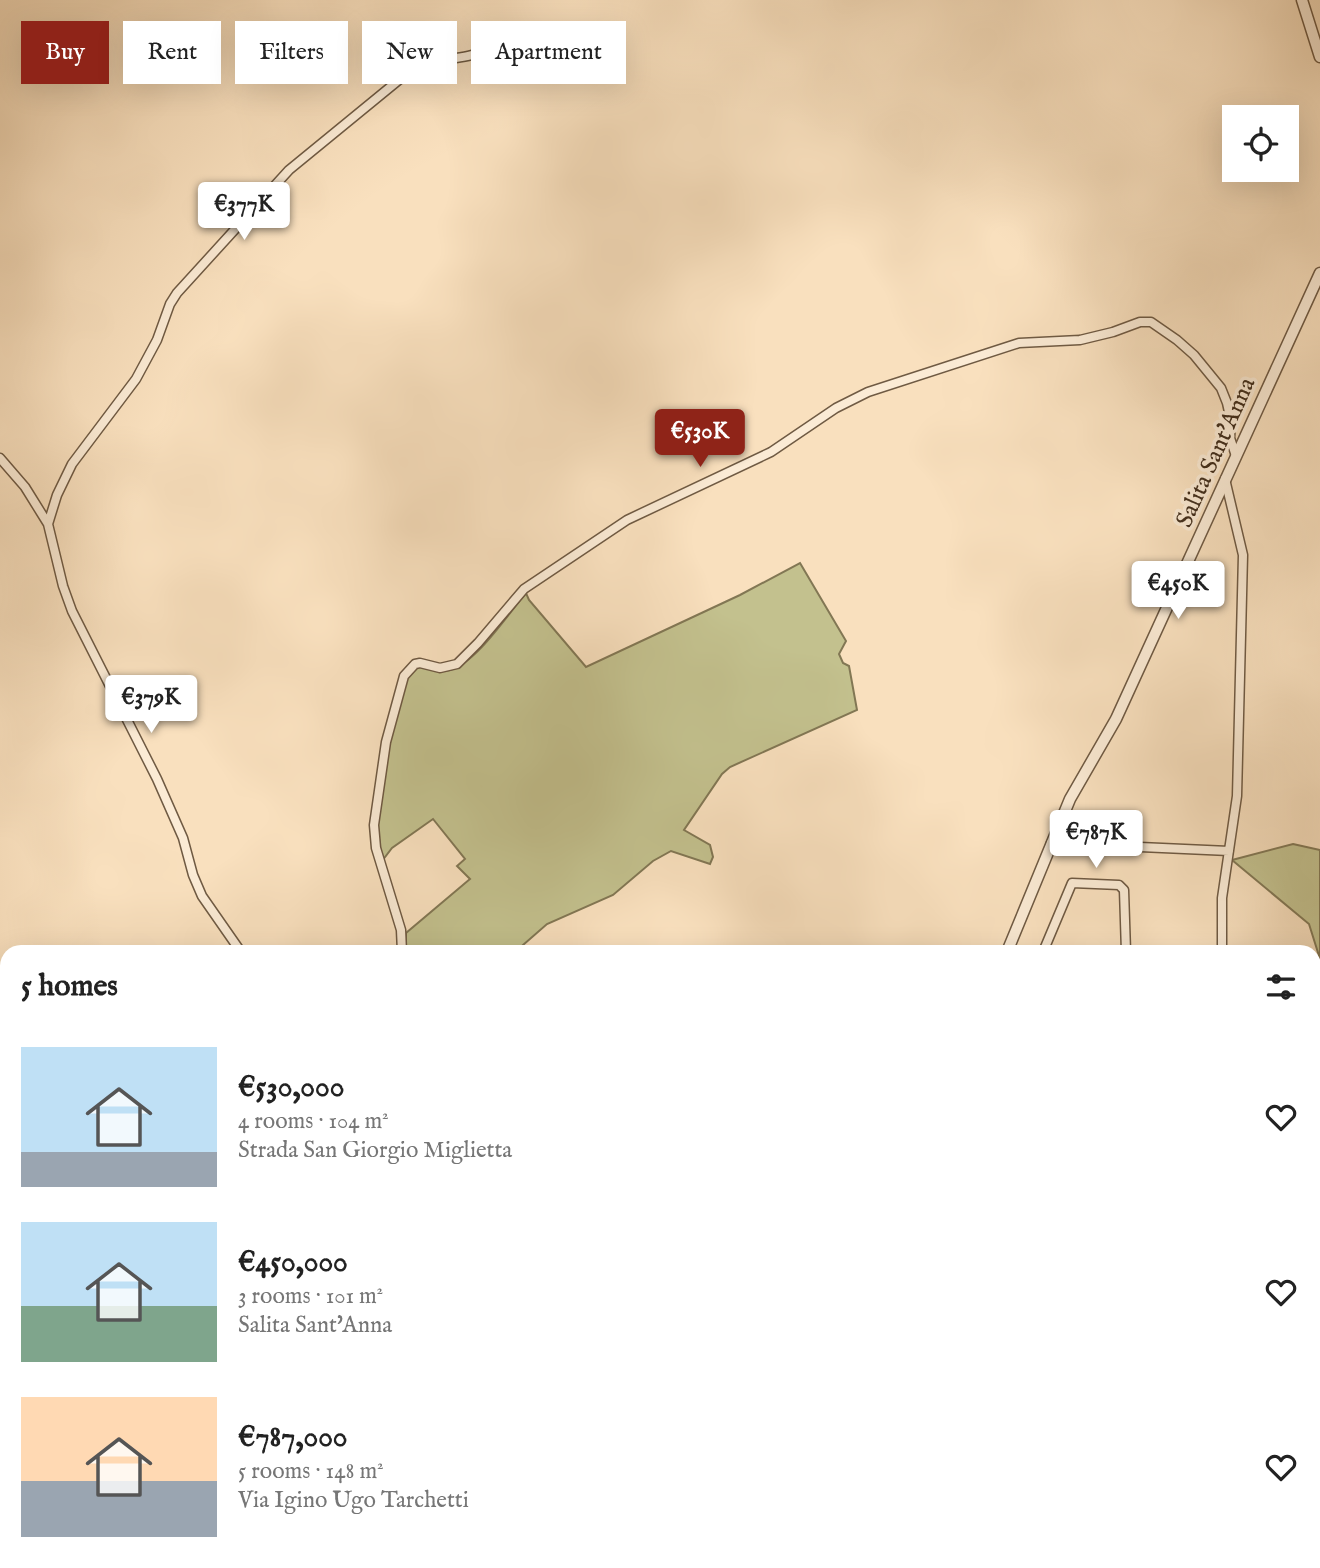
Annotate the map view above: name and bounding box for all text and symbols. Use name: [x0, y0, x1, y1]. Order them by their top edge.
chip: Buy: [21, 21, 109, 84]
chip: Rent: [123, 21, 221, 84]
chip: Filters: [235, 21, 348, 84]
chip: New: [362, 21, 457, 84]
chip: Apartment: [471, 21, 626, 84]
map controls: [1222, 105, 1299, 182]
button: locate: [1222, 105, 1299, 182]
pin: €377K: [195, 182, 293, 242]
text: €377K: [214, 190, 274, 219]
street label: Salita Sant'Anna: [1169, 372, 1263, 532]
pin: €530K: [651, 410, 749, 469]
text: €530K: [671, 417, 729, 446]
pin: €450K: [1129, 562, 1227, 621]
text: €450K: [1148, 569, 1208, 598]
pin: €379K: [102, 676, 200, 735]
text: €379K: [121, 683, 181, 712]
pin: €787K: [1047, 810, 1145, 870]
text: €787K: [1066, 818, 1126, 847]
text: 5 homes: [21, 968, 118, 1006]
icon: filters: [1262, 968, 1300, 1006]
text: €530,000: [238, 1069, 345, 1107]
icon: home: [77, 1075, 161, 1159]
icon: heart: [1262, 1098, 1300, 1136]
text: 4 rooms · 104 m²: [238, 1107, 389, 1136]
text: Strada San Giorgio Miglietta: [238, 1136, 512, 1165]
text: €450,000: [238, 1244, 348, 1282]
icon: home: [77, 1250, 161, 1334]
icon: heart: [1262, 1273, 1300, 1311]
text: 3 rooms · 101 m²: [238, 1282, 383, 1311]
text: Salita Sant'Anna: [238, 1311, 392, 1340]
text: €787,000: [238, 1419, 348, 1457]
icon: home: [77, 1425, 161, 1509]
icon: heart: [1262, 1448, 1300, 1486]
text: 5 rooms · 148 m²: [238, 1457, 384, 1486]
text: Via Igino Ugo Tarchetti: [238, 1486, 469, 1515]

